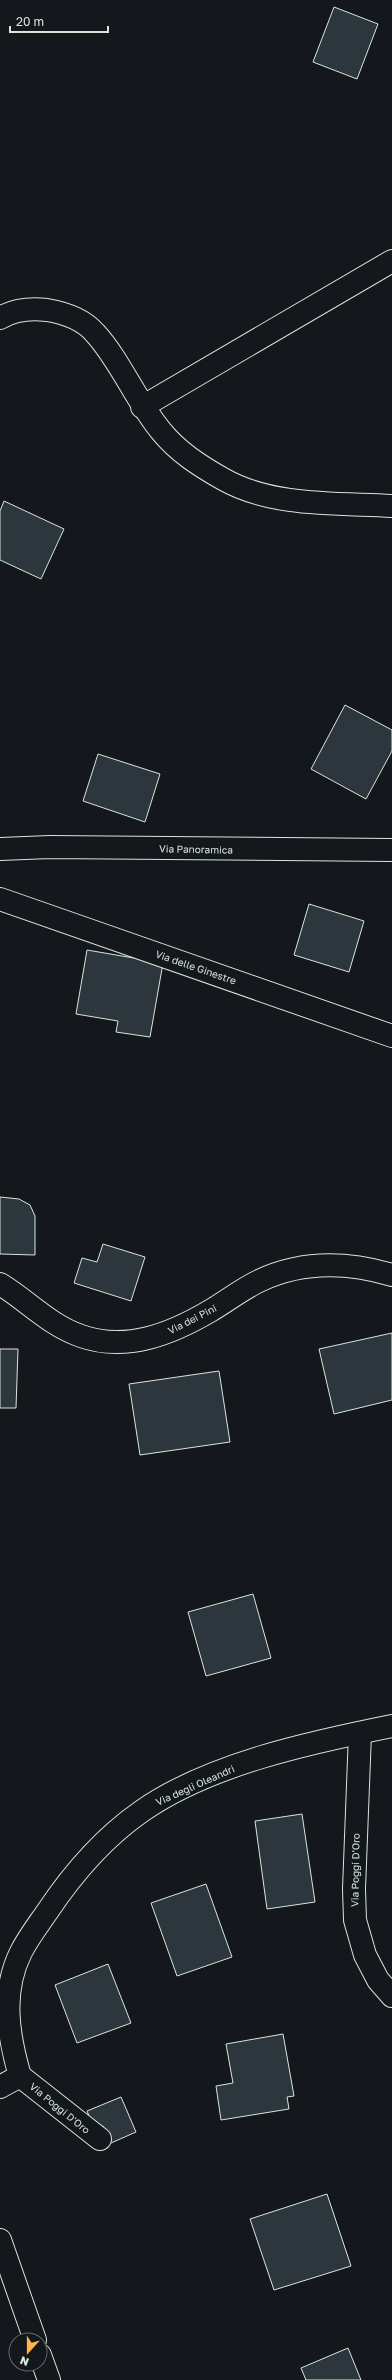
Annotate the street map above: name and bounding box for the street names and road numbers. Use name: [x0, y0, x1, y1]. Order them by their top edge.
street label: Via Panoramica: [159, 842, 233, 856]
street label: Via delle Ginestre: [154, 948, 238, 987]
street label: Via dei Pini: [166, 1302, 218, 1336]
street label: Via degli Oleandri: [154, 1762, 236, 1808]
street label: Via Poggi D'Oro: [348, 1833, 362, 1907]
street label: Via Poggi D'Oro: [28, 2080, 92, 2136]

